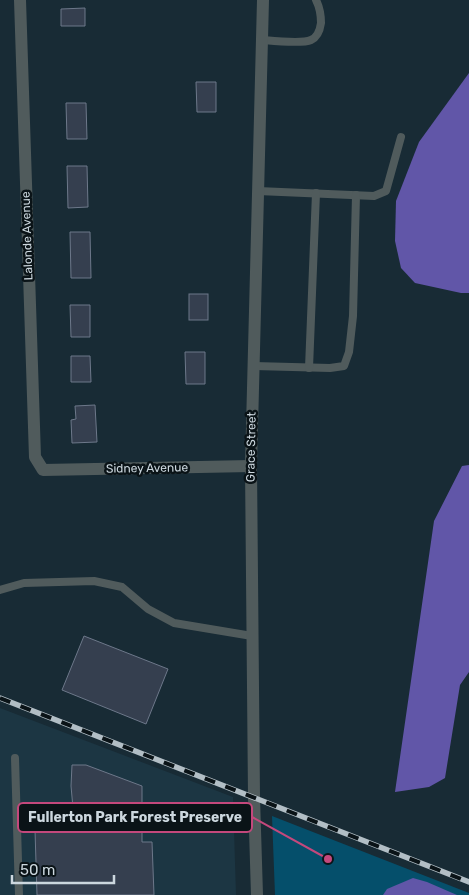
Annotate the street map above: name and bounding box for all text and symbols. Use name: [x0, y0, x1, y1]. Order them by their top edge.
street label: Lalonde Avenue: [18, 191, 36, 281]
street label: Grace Street: [243, 411, 259, 482]
street label: Sidney Avenue: [106, 460, 189, 476]
callout: Fullerton Park Forest Preserve: [18, 803, 252, 832]
text: Fullerton Park Forest Preserve: [28, 809, 242, 826]
scale bar: [12, 852, 115, 884]
text: 50 m: [20, 861, 55, 879]

